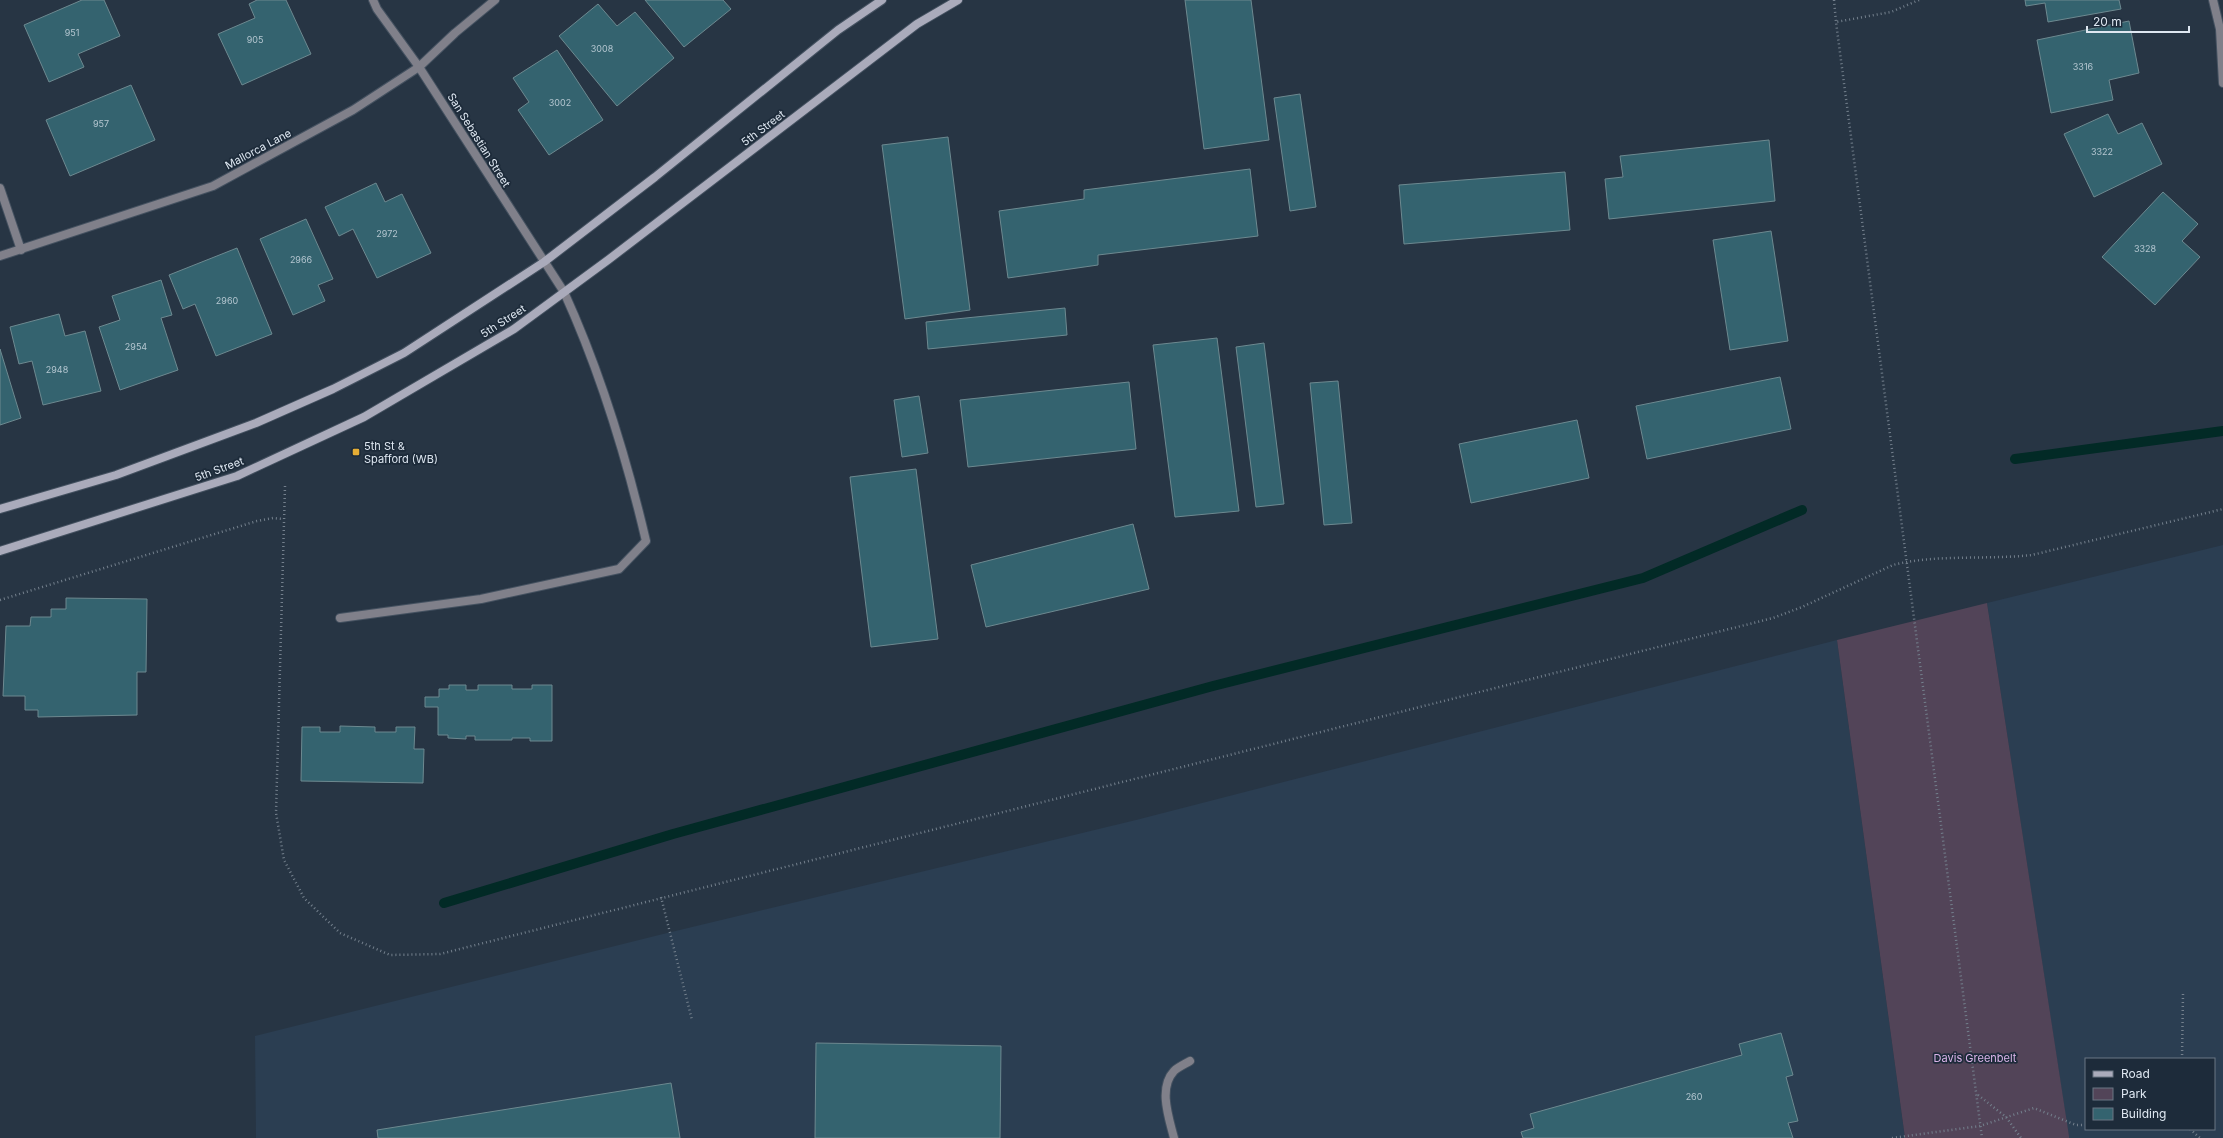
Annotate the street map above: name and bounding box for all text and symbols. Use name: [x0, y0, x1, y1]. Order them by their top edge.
scale bar: [2087, 8, 2189, 34]
text: 20 m: [2093, 14, 2122, 29]
house number: 951: [65, 27, 79, 38]
house number: 905: [247, 34, 263, 45]
house number: 3008: [591, 43, 614, 54]
house number: 3316: [2073, 61, 2094, 72]
street label: San Sebastian Street: [444, 90, 514, 190]
house number: 3002: [549, 97, 571, 108]
street label: 5th Street: [738, 107, 788, 149]
house number: 957: [93, 118, 109, 129]
street label: Mallorca Lane: [222, 126, 294, 172]
house number: 3322: [2091, 146, 2113, 157]
house number: 2972: [376, 228, 398, 239]
house number: 3328: [2134, 243, 2157, 254]
house number: 2966: [290, 254, 313, 265]
house number: 2960: [216, 295, 238, 306]
street label: 5th Street: [478, 301, 528, 341]
house number: 2954: [125, 341, 147, 352]
house number: 2948: [46, 364, 69, 375]
place label: 5th St & Spafford (WB): [364, 439, 438, 466]
marker: 5th St & Spafford (WB): [351, 447, 361, 457]
street label: 5th Street: [193, 454, 246, 484]
park label: Davis Greenbelt: [1934, 1051, 2017, 1065]
legend: [2085, 1058, 2215, 1130]
text: Road: [2121, 1066, 2150, 1081]
text: Park: [2121, 1086, 2147, 1101]
house number: 260: [1686, 1091, 1703, 1102]
text: Building: [2121, 1106, 2166, 1121]

